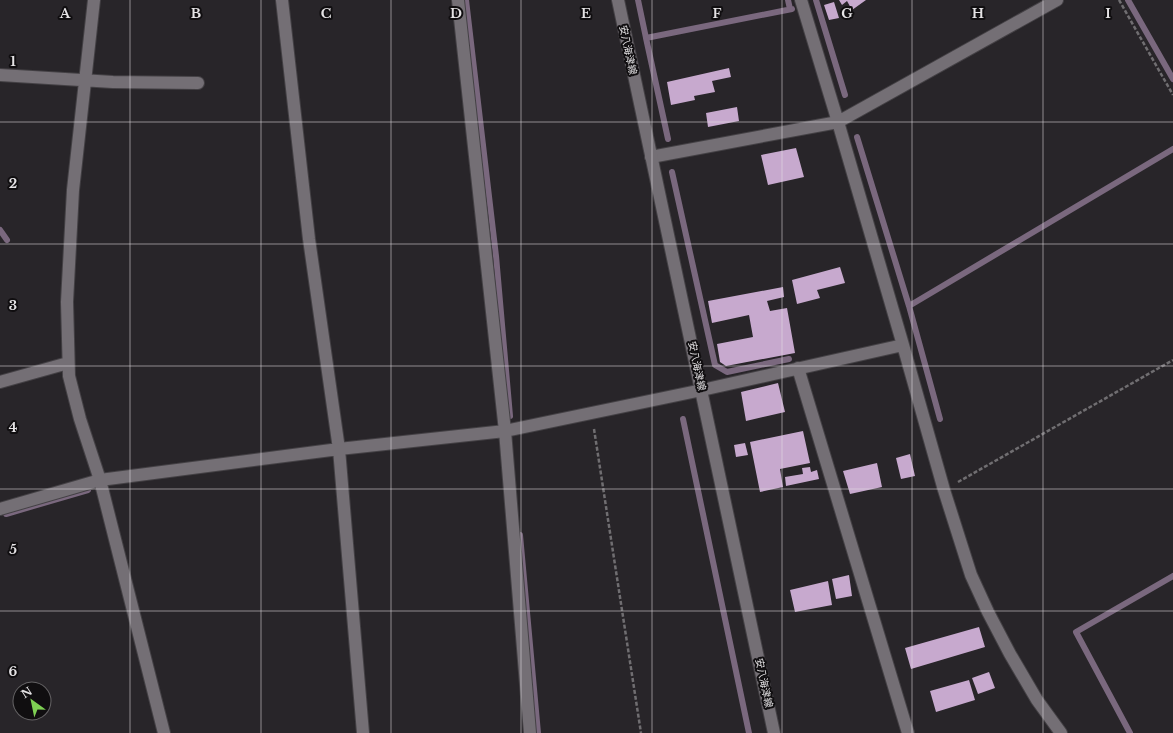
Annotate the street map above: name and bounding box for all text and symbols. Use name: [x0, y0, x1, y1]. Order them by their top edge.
text: A: [59, 5, 71, 22]
text: B: [191, 5, 201, 22]
text: C: [321, 5, 332, 22]
text: D: [450, 5, 462, 22]
text: E: [581, 5, 591, 22]
text: F: [713, 5, 722, 22]
text: G: [841, 5, 853, 22]
text: H: [972, 5, 984, 22]
text: I: [1105, 5, 1111, 22]
street label: 安八海津線: [616, 24, 640, 76]
text: 1: [10, 53, 16, 70]
text: 2: [9, 175, 17, 192]
text: 3: [9, 297, 17, 314]
street label: 安八海津線: [685, 340, 709, 392]
text: 4: [9, 419, 18, 436]
text: 5: [9, 541, 17, 558]
street label: 安八海津線: [752, 657, 776, 709]
text: 6: [9, 663, 18, 680]
north arrow: [12, 681, 52, 721]
text: N: [18, 684, 35, 701]

